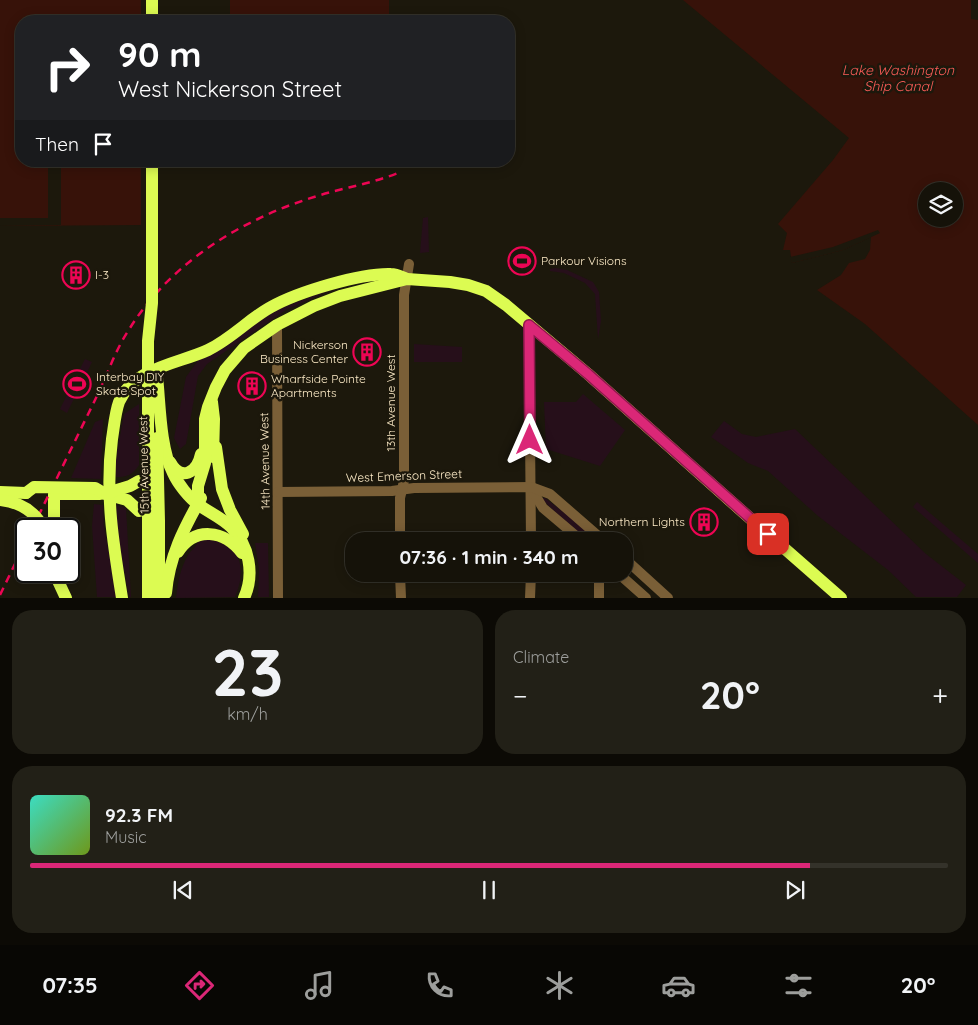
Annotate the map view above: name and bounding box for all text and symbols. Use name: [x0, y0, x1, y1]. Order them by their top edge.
text: 90 m: [118, 32, 201, 76]
icon: right: [35, 35, 100, 100]
water label: Lake Washington Ship Canal: [842, 61, 955, 95]
text: West Nickerson Street: [118, 75, 342, 103]
icon: arrive: [89, 130, 117, 158]
text: Then: [35, 132, 79, 156]
map controls: [918, 182, 963, 227]
button: layers: [918, 182, 963, 227]
sports icon: Parkour Visions: [507, 246, 537, 276]
place label: Parkour Visions: [541, 253, 627, 268]
building icon: I-3: [61, 260, 91, 290]
place label: I-3: [95, 267, 109, 282]
place label: Nickerson Business Center: [260, 337, 348, 366]
building icon: Nickerson Business Center: [352, 337, 382, 367]
street label: 13th Avenue West: [383, 354, 398, 452]
sports icon: Interbay DIY Skate Spot: [62, 369, 92, 399]
place label: Interbay DIY Skate Spot: [96, 369, 165, 398]
building icon: Wharfside Pointe Apartments: [237, 371, 267, 401]
place label: Wharfside Pointe Apartments: [271, 371, 366, 400]
street label: 14th Avenue West: [256, 412, 273, 510]
position arrow: [503, 413, 555, 465]
street label: 15th Avenue West: [135, 416, 152, 514]
street label: West Emerson Street: [346, 466, 462, 485]
building icon: Northern Lights: [689, 507, 719, 537]
pin: [747, 513, 789, 555]
place label: Northern Lights: [599, 514, 685, 529]
speed limit sign: 30: [15, 518, 80, 583]
icon: arrive: [754, 520, 782, 548]
text: 07:36 · 1 min · 340 m: [400, 545, 578, 569]
text: 23: [212, 631, 283, 712]
text: Climate: [513, 647, 569, 667]
text: 20°: [700, 671, 760, 719]
text: −: [513, 678, 528, 713]
text: +: [932, 678, 948, 713]
text: km/h: [227, 704, 268, 724]
text: 92.3 FM: [105, 803, 173, 827]
text: Music: [105, 827, 147, 847]
icon: previous: [169, 876, 197, 904]
icon: pause: [475, 876, 503, 904]
icon: next: [781, 876, 809, 904]
icon: directions: [182, 968, 217, 1003]
icon: music: [302, 968, 337, 1003]
icon: phone: [422, 968, 457, 1003]
icon: climate: [542, 968, 577, 1003]
icon: car: [661, 968, 696, 1003]
icon: filters: [781, 968, 816, 1003]
text: 07:35: [42, 971, 98, 999]
text: 20°: [901, 971, 936, 999]

